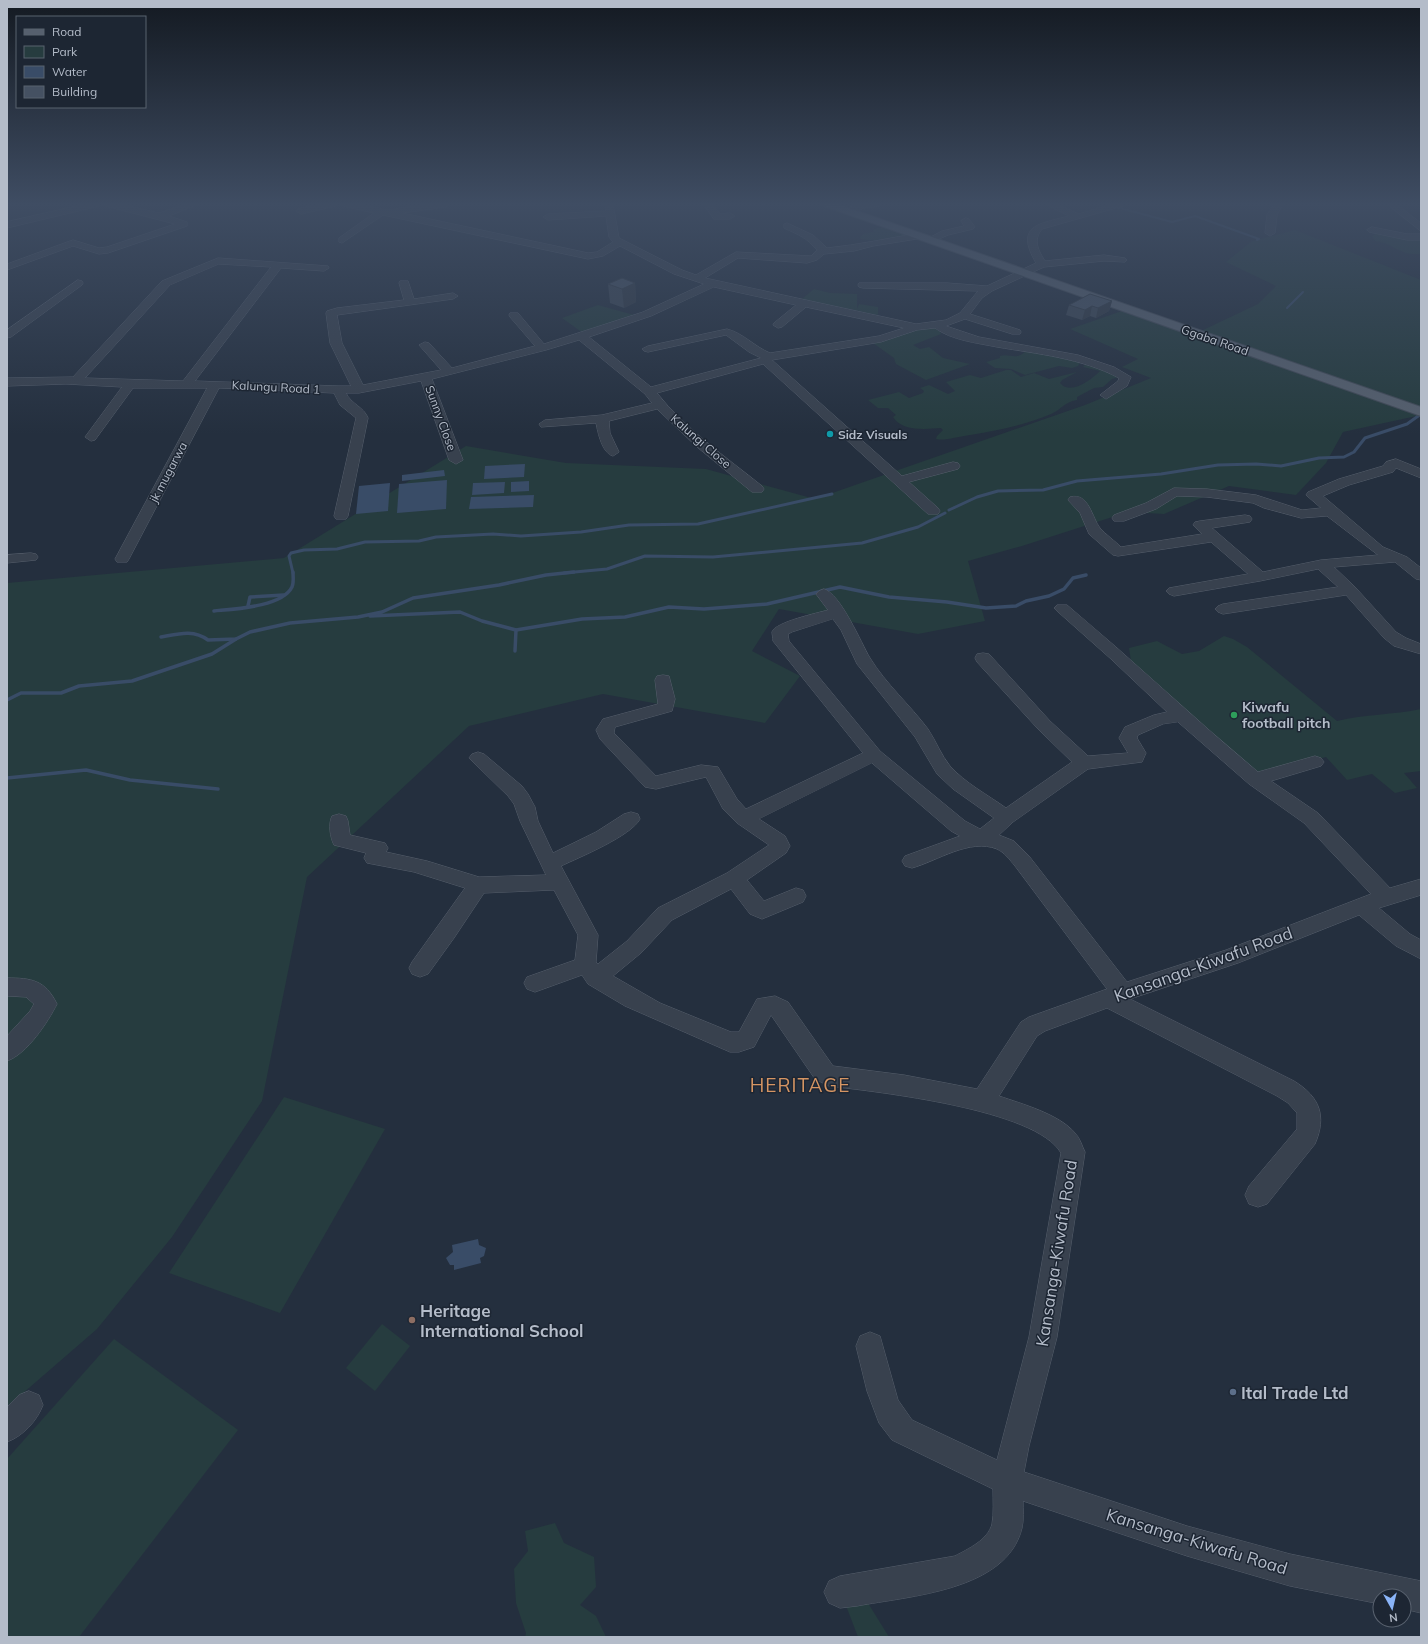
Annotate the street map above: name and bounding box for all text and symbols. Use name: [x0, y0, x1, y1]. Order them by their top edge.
legend: [16, 16, 146, 108]
text: Road: [52, 24, 81, 39]
text: Park: [52, 44, 78, 59]
text: Water: [52, 64, 88, 79]
text: Building: [52, 84, 97, 99]
street label: Ggaba Road: [1179, 321, 1251, 359]
street label: Kalungu Road 1: [231, 377, 321, 397]
street label: Sunny Close: [422, 383, 460, 453]
street label: Kalungi Close: [668, 411, 734, 471]
place label: Sidz Visuals: [838, 427, 907, 442]
marker: Sidz Visuals: [825, 429, 835, 439]
street label: jk mugarwa: [145, 439, 190, 506]
place label: Kiwafu football pitch: [1242, 698, 1330, 732]
marker: Kiwafu football pitch: [1229, 710, 1239, 720]
street label: Kansanga-Kiwafu Road: [1111, 922, 1295, 1006]
district label: HERITAGE: [750, 1073, 850, 1097]
street label: Kansanga-Kiwafu Road: [1031, 1158, 1081, 1348]
place label: Heritage International School: [420, 1300, 583, 1341]
marker: Heritage International School: [407, 1315, 417, 1325]
place label: Ital Trade Ltd: [1241, 1382, 1349, 1403]
marker: Ital Trade Ltd: [1228, 1387, 1238, 1397]
street label: Kansanga-Kiwafu Road: [1104, 1503, 1290, 1579]
north arrow: [1372, 1588, 1412, 1628]
text: N: [1388, 1610, 1398, 1625]

